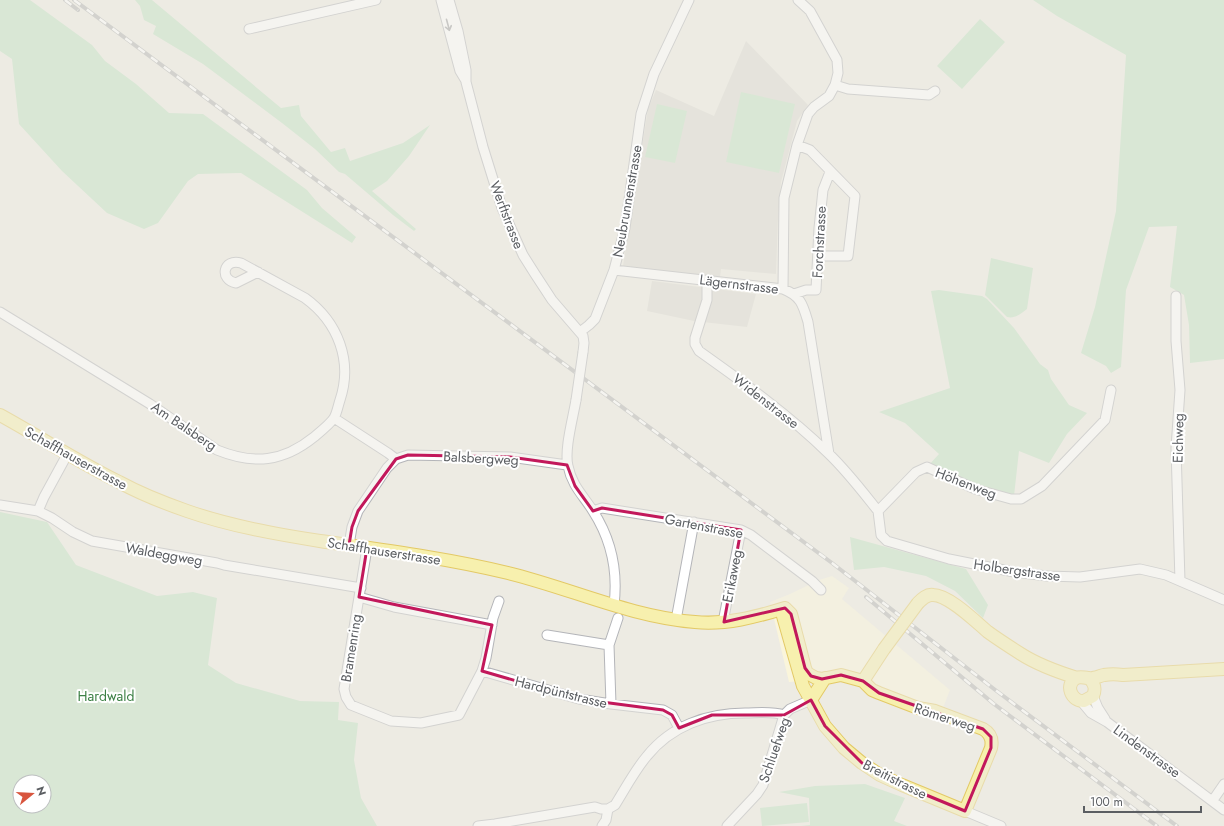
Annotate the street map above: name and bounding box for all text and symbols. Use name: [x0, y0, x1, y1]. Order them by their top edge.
one-way arrow: [445, 18, 452, 31]
street label: Neubrunnenstrasse: [607, 143, 647, 259]
street label: Werftstrasse: [485, 178, 529, 252]
street label: Forchstrasse: [807, 206, 831, 278]
street label: Lägernstrasse: [698, 269, 780, 299]
street label: Widenstrasse: [729, 369, 803, 433]
street label: Am Balsberg: [147, 397, 221, 455]
street label: Eichweg: [1168, 413, 1188, 463]
street label: Schaffhauserstrasse: [21, 421, 131, 495]
street label: Balsbergweg: [443, 446, 519, 470]
street label: Höhenweg: [933, 462, 999, 504]
street label: Gartenstrasse: [663, 509, 745, 543]
street label: Schaffhauserstrasse: [326, 532, 442, 570]
street label: Waldeggweg: [124, 537, 204, 571]
street label: Erikaweg: [717, 548, 747, 604]
street label: Holbergstrasse: [972, 554, 1062, 586]
street label: Bramenring: [336, 613, 366, 683]
street label: Hardpüntstrasse: [513, 671, 609, 713]
park label: Hardwald: [78, 686, 134, 706]
street label: Römerweg: [912, 698, 978, 736]
street label: Schluefweg: [753, 715, 795, 785]
street label: Lindenstrasse: [1109, 720, 1185, 782]
street label: Breitistrasse: [860, 754, 930, 804]
north arrow: [12, 774, 52, 814]
text: N: [33, 784, 50, 798]
scale bar: [1084, 788, 1201, 814]
text: 100 m: [1090, 793, 1123, 811]

